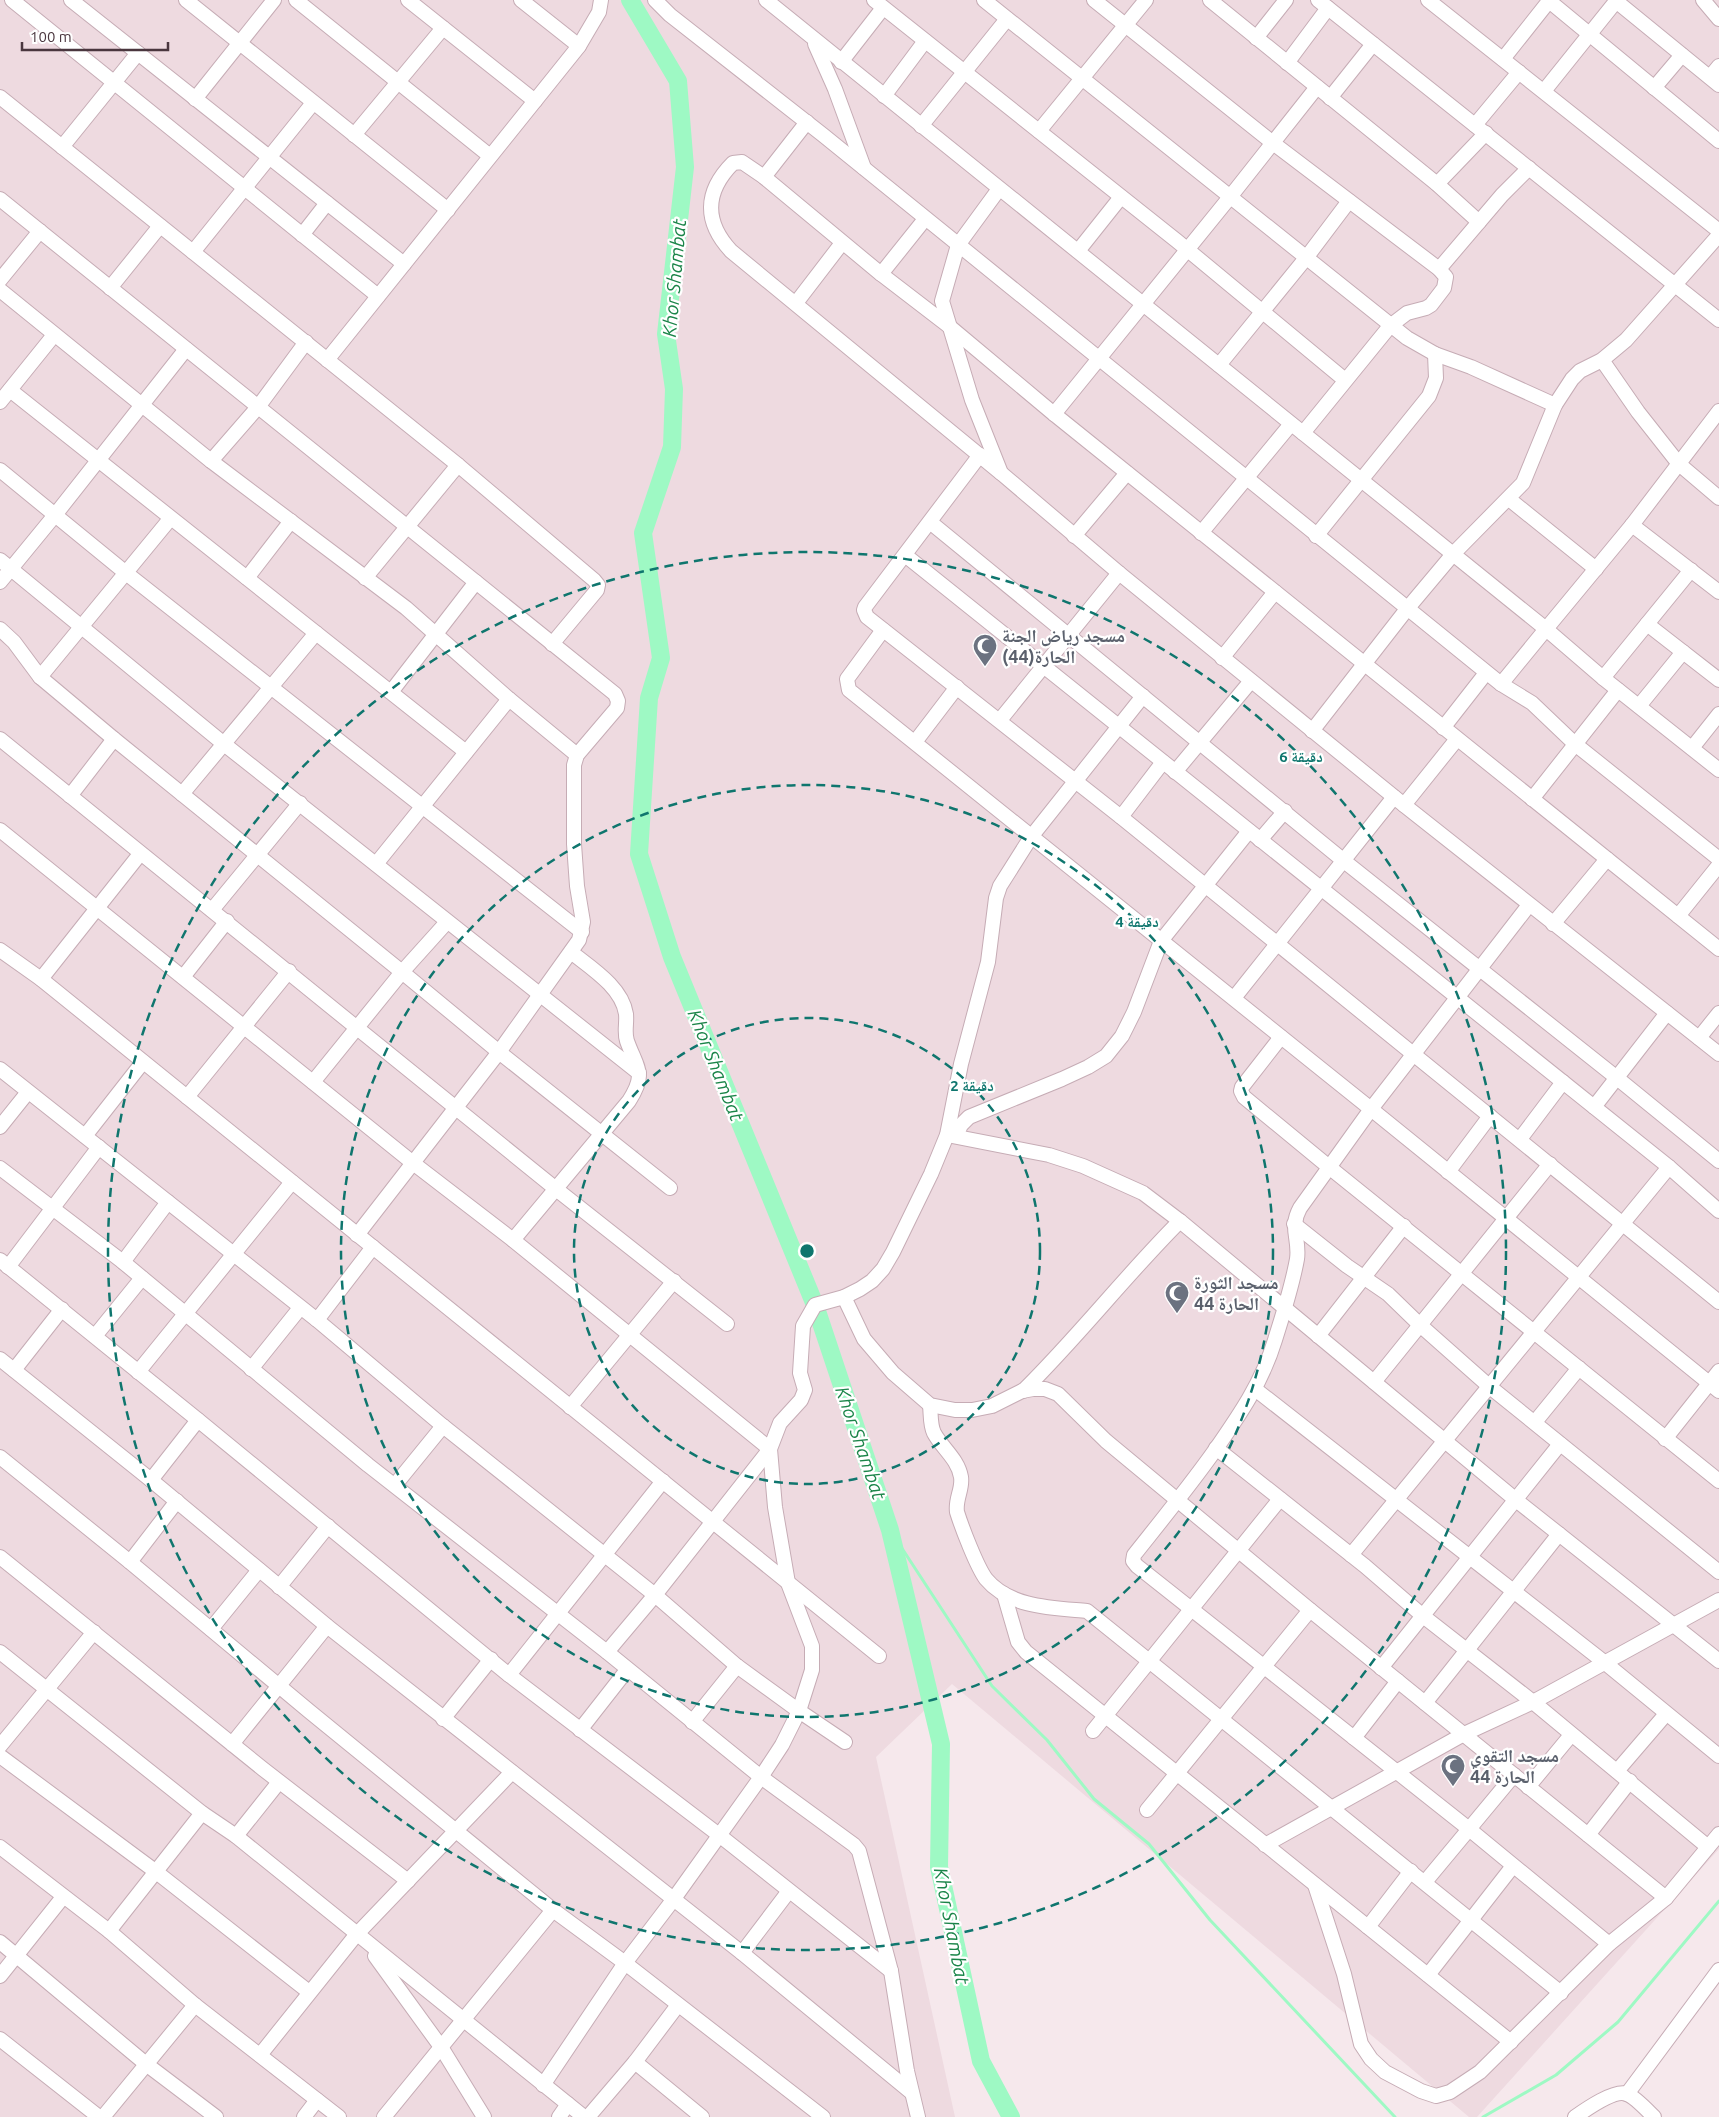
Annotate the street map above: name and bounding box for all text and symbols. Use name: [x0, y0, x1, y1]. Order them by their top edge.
scale bar: [22, 20, 169, 52]
text: 100 m: [30, 28, 72, 45]
water label: Khor Shambat: [658, 217, 690, 338]
place label: مسجد رياض الجنة الحارة(44): [1002, 625, 1125, 667]
mosque icon: مسجد رياض الجنة الحارة(44): [972, 633, 998, 667]
text: 6 دقيقة: [1279, 748, 1323, 765]
text: 4 دقيقة: [1115, 913, 1159, 930]
water label: Khor Shambat: [684, 1006, 749, 1125]
text: 2 دقيقة: [950, 1077, 994, 1094]
centre of rings: [798, 1242, 816, 1260]
place label: مسجد الثورة الحارة 44: [1194, 1272, 1279, 1314]
mosque icon: مسجد الثورة الحارة 44: [1164, 1280, 1190, 1314]
water label: Khor Shambat: [831, 1383, 891, 1503]
place label: مسجد التقوي الحارة 44: [1470, 1745, 1559, 1787]
mosque icon: مسجد التقوي الحارة 44: [1440, 1753, 1466, 1787]
water label: Khor Shambat: [930, 1866, 974, 1987]

